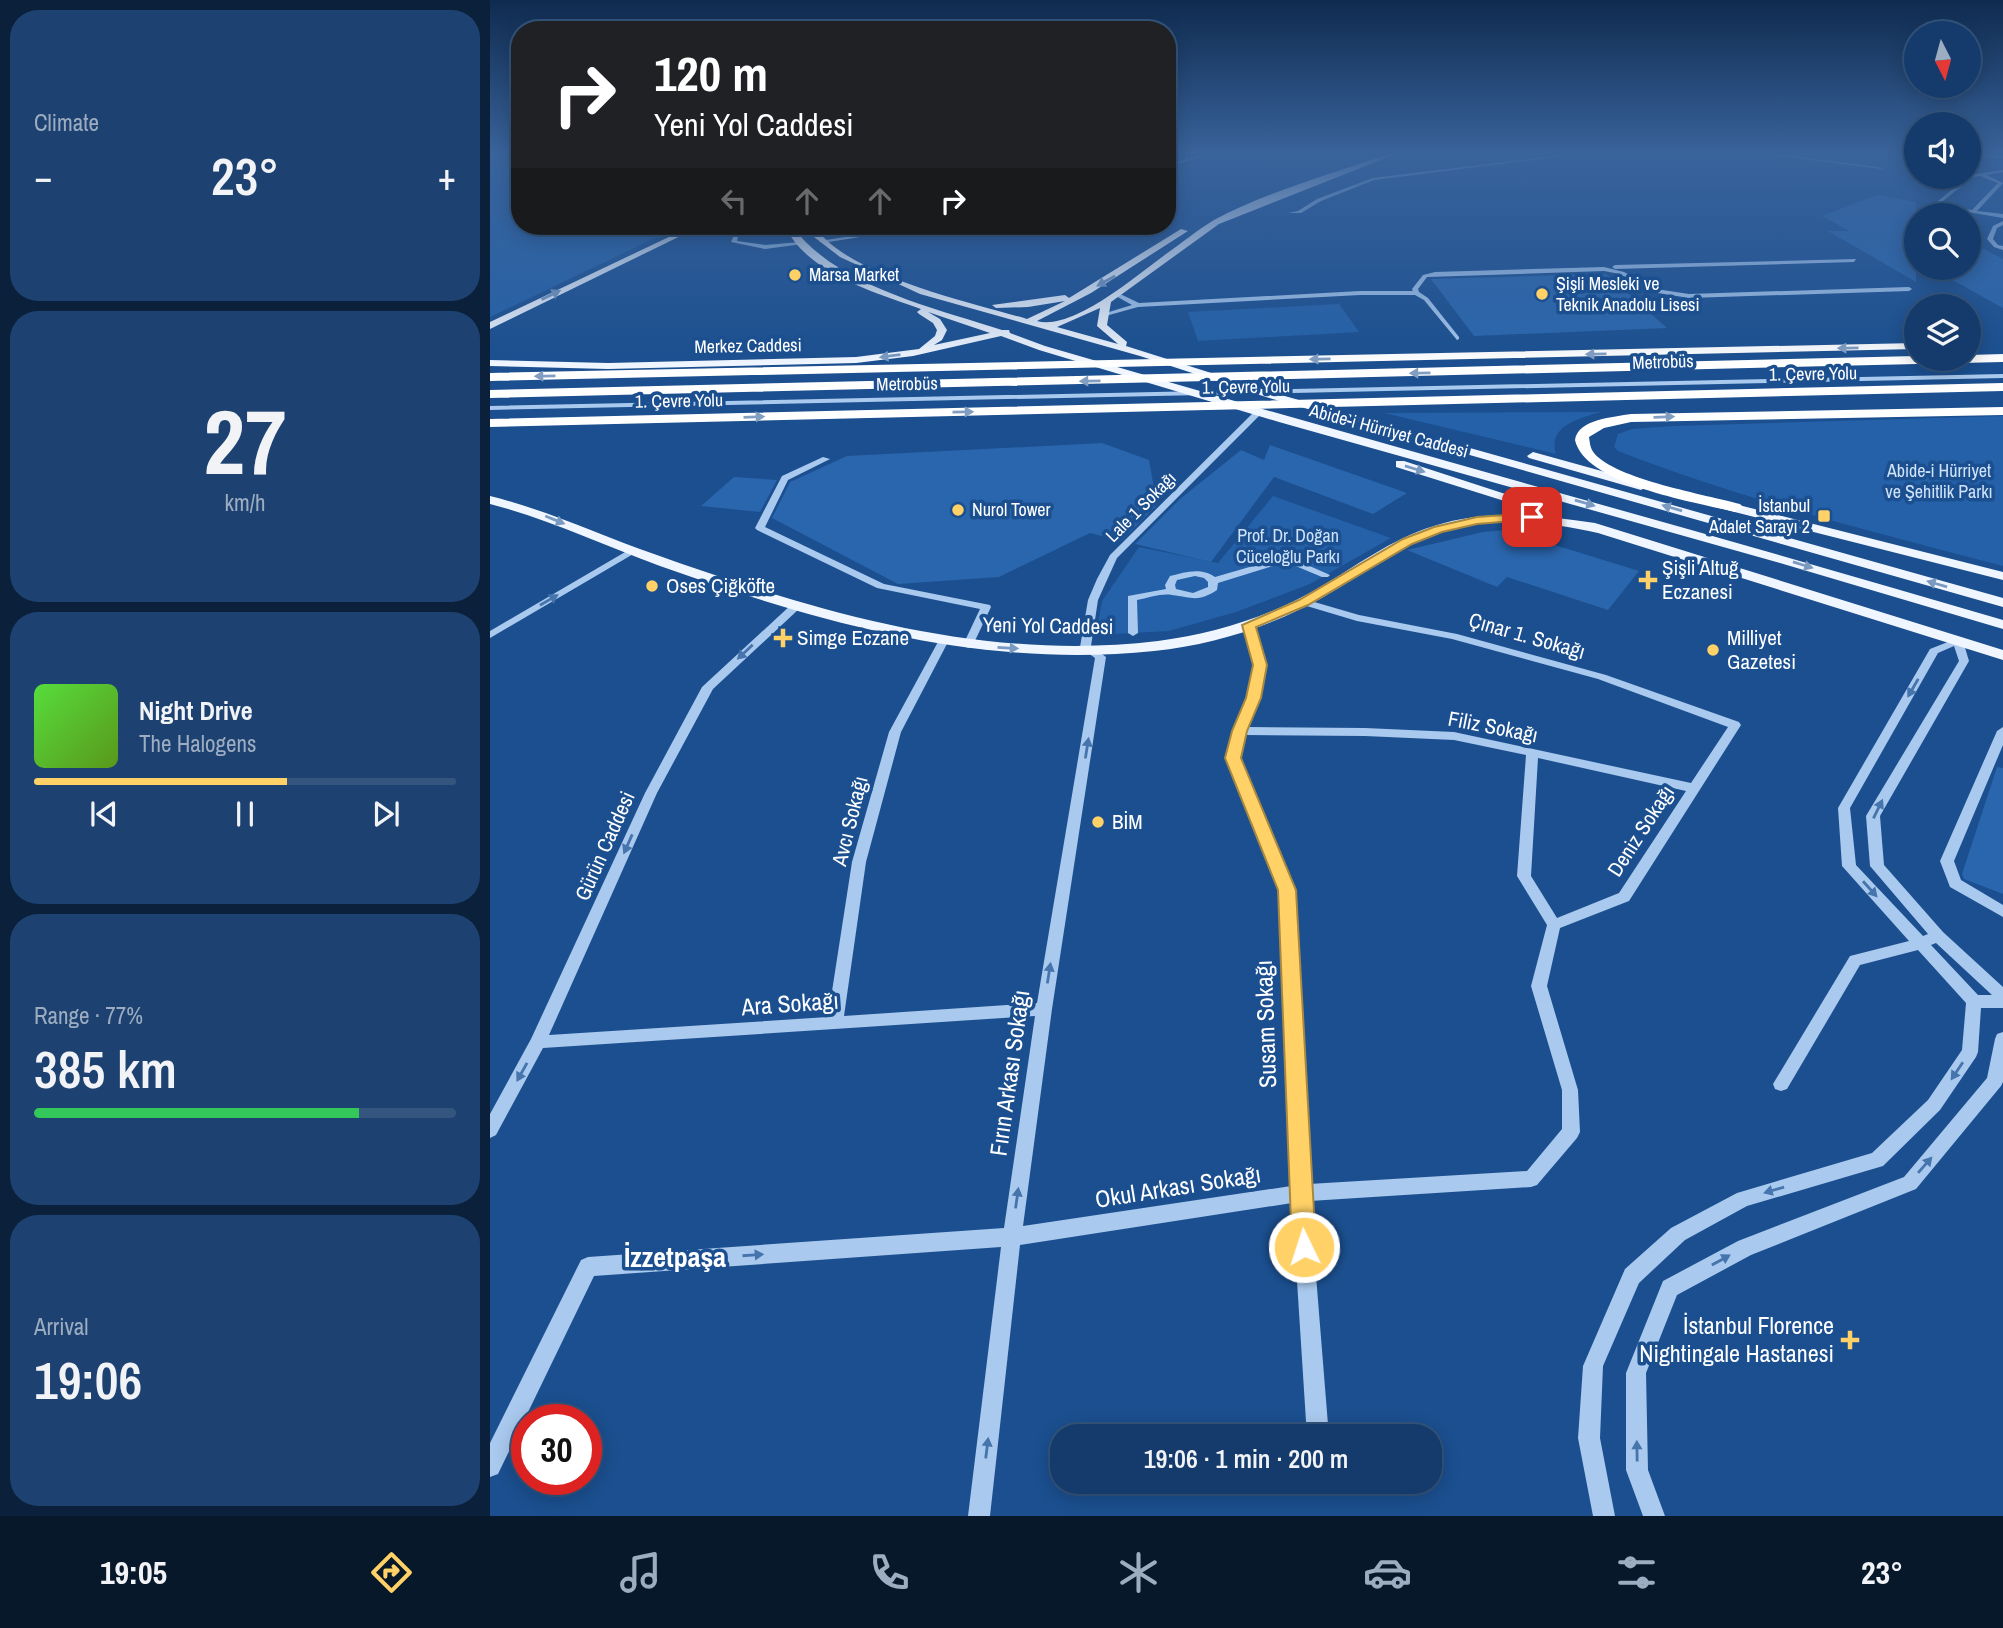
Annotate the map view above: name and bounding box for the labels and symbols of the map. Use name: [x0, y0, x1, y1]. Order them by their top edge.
north arrow: [1904, 21, 1981, 98]
place label: Marsa Market: [809, 262, 899, 287]
marker: Marsa Market: [787, 267, 803, 283]
place label: Şişli Mesleki ve Teknik Anadolu Lisesi: [1556, 271, 1700, 317]
one-way arrow: [1097, 275, 1116, 287]
marker: Şişli Mesleki ve Teknik Anadolu Lisesi: [1534, 286, 1550, 302]
one-way arrow: [541, 290, 561, 301]
street label: Merkez Caddesi: [694, 332, 802, 359]
one-way arrow: [1837, 342, 1859, 353]
one-way arrow: [1585, 348, 1607, 359]
street label: Metrobüs: [1632, 348, 1694, 375]
one-way arrow: [879, 350, 901, 361]
one-way arrow: [1308, 353, 1330, 365]
street label: 1. Çevre Yolu: [1769, 360, 1857, 387]
one-way arrow: [1409, 367, 1431, 379]
one-way arrow: [534, 370, 556, 382]
street label: Metrobüs: [876, 370, 938, 397]
street label: 1. Çevre Yolu: [1202, 373, 1290, 400]
one-way arrow: [1078, 375, 1100, 386]
street label: 1. Çevre Yolu: [635, 387, 723, 414]
street label: Abide-i Hürriyet Caddesi: [1306, 397, 1471, 464]
one-way arrow: [952, 406, 974, 418]
one-way arrow: [743, 411, 765, 423]
one-way arrow: [1653, 411, 1675, 422]
park label: Abide-i Hürriyet ve Şehitlik Parkı: [1885, 458, 1993, 504]
one-way arrow: [1405, 464, 1426, 474]
street label: Lale 1 Sokağı: [1100, 466, 1181, 547]
pin: [1502, 487, 1562, 547]
place label: İstanbul Adalet Sarayı 2: [1708, 493, 1810, 539]
place label: Nurol Tower: [972, 497, 1051, 522]
one-way arrow: [1574, 499, 1595, 509]
marker: Nurol Tower: [950, 502, 966, 518]
one-way arrow: [1660, 502, 1682, 513]
marker: İstanbul Adalet Sarayı 2: [1816, 508, 1832, 524]
one-way arrow: [545, 515, 566, 526]
park label: Prof. Dr. Doğan Cüceloğlu Parkı: [1236, 523, 1340, 569]
place label: Şişli Altuğ Eczanesi: [1662, 553, 1739, 606]
one-way arrow: [1793, 561, 1814, 571]
place label: Oses Çiğköfte: [666, 571, 775, 600]
marker: Şişli Altuğ Eczanesi: [1640, 572, 1656, 588]
marker: Oses Çiğköfte: [644, 578, 660, 594]
one-way arrow: [1927, 579, 1948, 589]
one-way arrow: [539, 594, 558, 606]
street label: Çınar 1. Sokağı: [1466, 605, 1589, 666]
street label: Yeni Yol Caddesi: [982, 610, 1114, 641]
place label: Simge Eczane: [797, 623, 909, 652]
place label: Milliyet Gazetesi: [1727, 623, 1796, 676]
marker: Simge Eczane: [775, 630, 791, 646]
one-way arrow: [997, 642, 1019, 653]
marker: Milliyet Gazetesi: [1705, 642, 1721, 658]
one-way arrow: [736, 644, 754, 660]
one-way arrow: [1907, 678, 1919, 697]
street label: Filiz Sokağı: [1446, 704, 1540, 749]
one-way arrow: [1081, 737, 1092, 759]
street label: Avcı Sokağı: [824, 773, 875, 870]
street label: Deniz Sokağı: [1600, 779, 1681, 882]
street label: Gürün Caddesi: [568, 787, 642, 905]
one-way arrow: [1873, 799, 1884, 819]
place label: BİM: [1112, 807, 1143, 836]
marker: BİM: [1090, 814, 1106, 830]
one-way arrow: [622, 834, 634, 854]
one-way arrow: [1862, 880, 1878, 898]
street label: Susam Sokağı: [1247, 960, 1283, 1089]
one-way arrow: [1044, 962, 1055, 984]
street label: Ara Sokağı: [739, 984, 840, 1022]
street label: Fırın Arkası Sokağı: [982, 988, 1037, 1158]
one-way arrow: [1950, 1062, 1964, 1080]
one-way arrow: [516, 1063, 528, 1082]
one-way arrow: [1917, 1156, 1933, 1174]
street label: Okul Arkası Sokağı: [1093, 1157, 1263, 1215]
one-way arrow: [1763, 1186, 1784, 1196]
one-way arrow: [1012, 1187, 1023, 1209]
position arrow: [1267, 1210, 1341, 1284]
district label: İzzetpaşa: [624, 1238, 726, 1276]
one-way arrow: [743, 1249, 765, 1260]
one-way arrow: [1712, 1254, 1731, 1266]
place label: İstanbul Florence Nightingale Hastanesi: [1639, 1309, 1834, 1369]
marker: İstanbul Florence Nightingale Hastanesi: [1840, 1330, 1860, 1350]
speed limit sign: 30: [511, 1404, 602, 1495]
one-way arrow: [982, 1437, 993, 1459]
one-way arrow: [1631, 1439, 1642, 1461]

